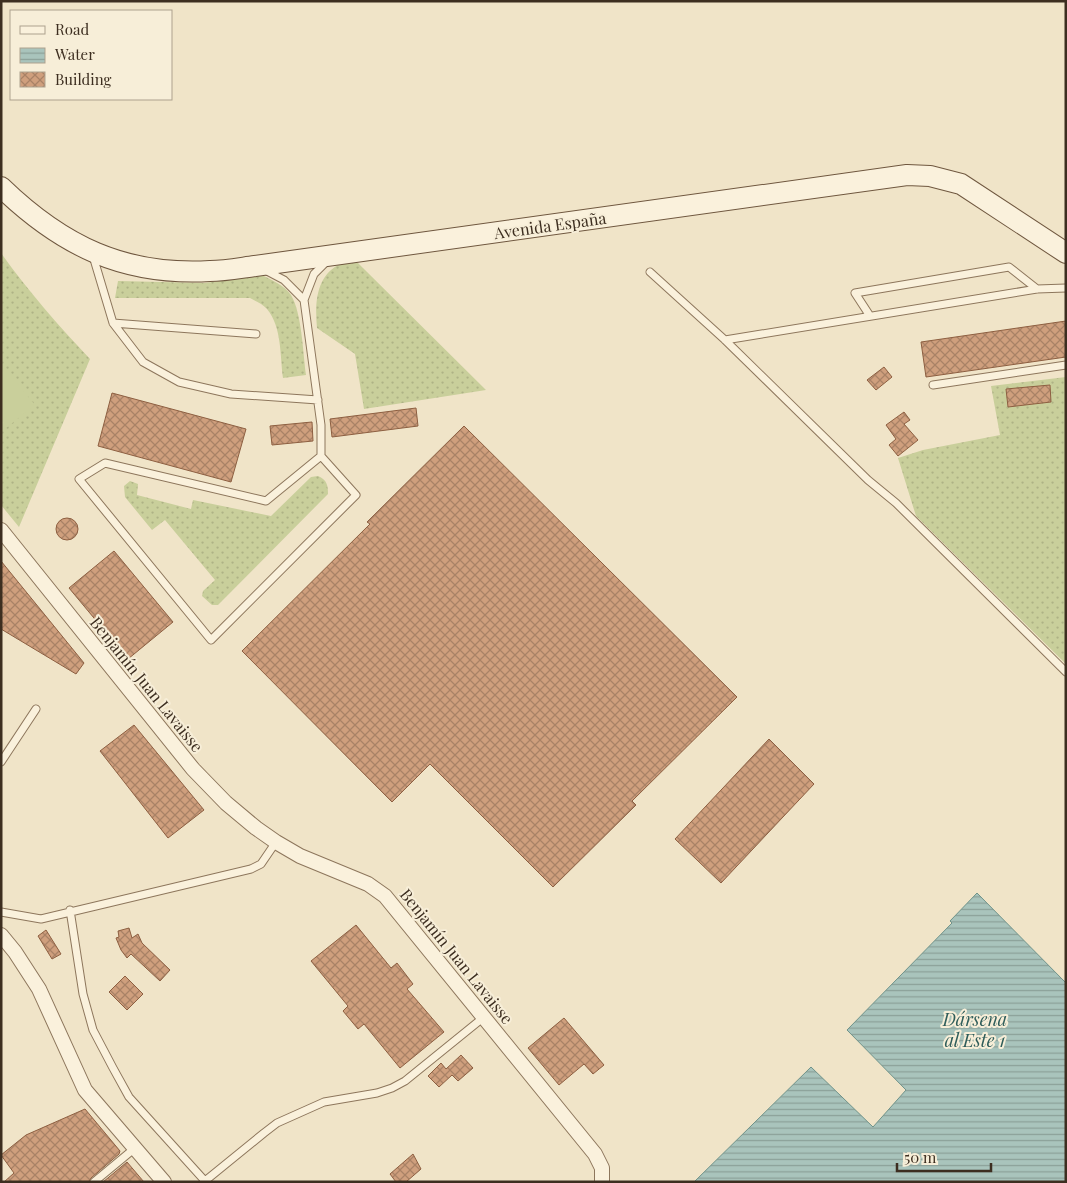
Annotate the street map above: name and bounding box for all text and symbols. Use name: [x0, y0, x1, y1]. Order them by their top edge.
legend: [10, 10, 172, 100]
text: Road: [55, 19, 89, 39]
text: Water: [54, 44, 95, 64]
text: Building: [55, 69, 112, 89]
street label: Avenida España: [492, 207, 607, 243]
street label: Benjamín Juan Lavaisse: [86, 612, 208, 756]
street label: Benjamín Juan Lavaisse: [396, 884, 518, 1028]
water label: Dársena al Este 1: [942, 1007, 1007, 1052]
scale bar: [897, 1140, 991, 1172]
text: 50 m: [904, 1147, 937, 1167]

